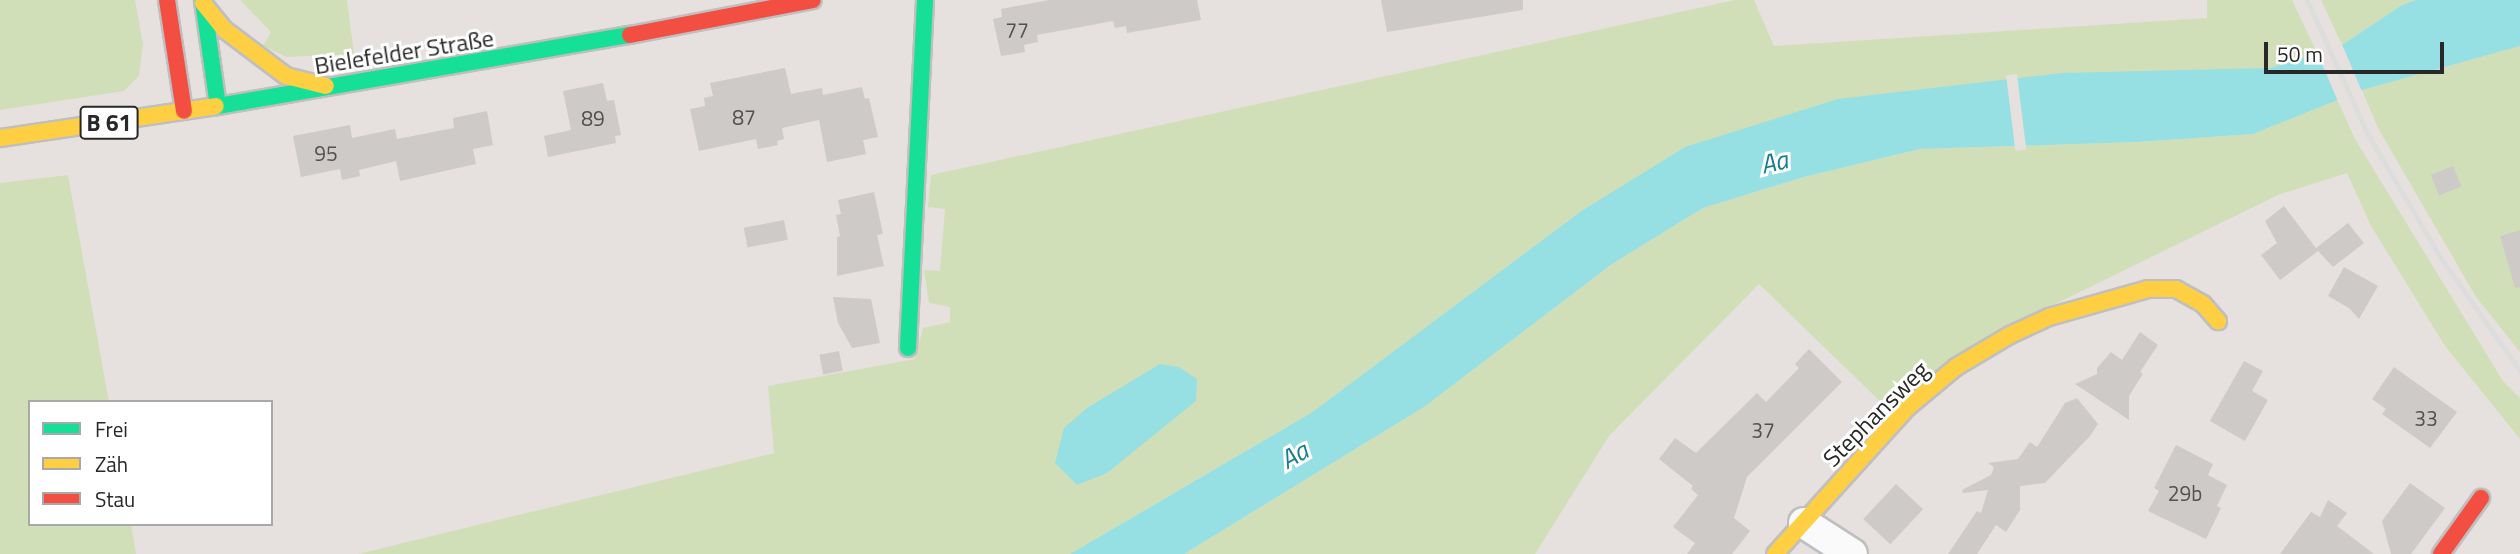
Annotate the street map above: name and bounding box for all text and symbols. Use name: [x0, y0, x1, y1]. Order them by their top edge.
house number: 77: [1005, 17, 1029, 43]
street label: Bielefelder Straße: [312, 24, 496, 80]
scale bar: [2268, 28, 2448, 72]
text: 50 m: [2277, 38, 2323, 70]
road number: B 61: [79, 104, 139, 142]
house number: 87: [732, 104, 756, 130]
house number: 89: [581, 105, 605, 131]
house number: 95: [314, 140, 338, 166]
water label: Aa: [1757, 144, 1791, 180]
street label: Stephansweg: [1817, 355, 1935, 473]
legend: [28, 400, 273, 526]
house number: 33: [2414, 405, 2438, 431]
text: Frei: [95, 413, 128, 445]
house number: 37: [1751, 417, 1775, 443]
water label: Aa: [1274, 435, 1314, 475]
text: Zäh: [95, 448, 128, 480]
house number: 29b: [2168, 480, 2202, 506]
text: Stau: [95, 483, 135, 515]

